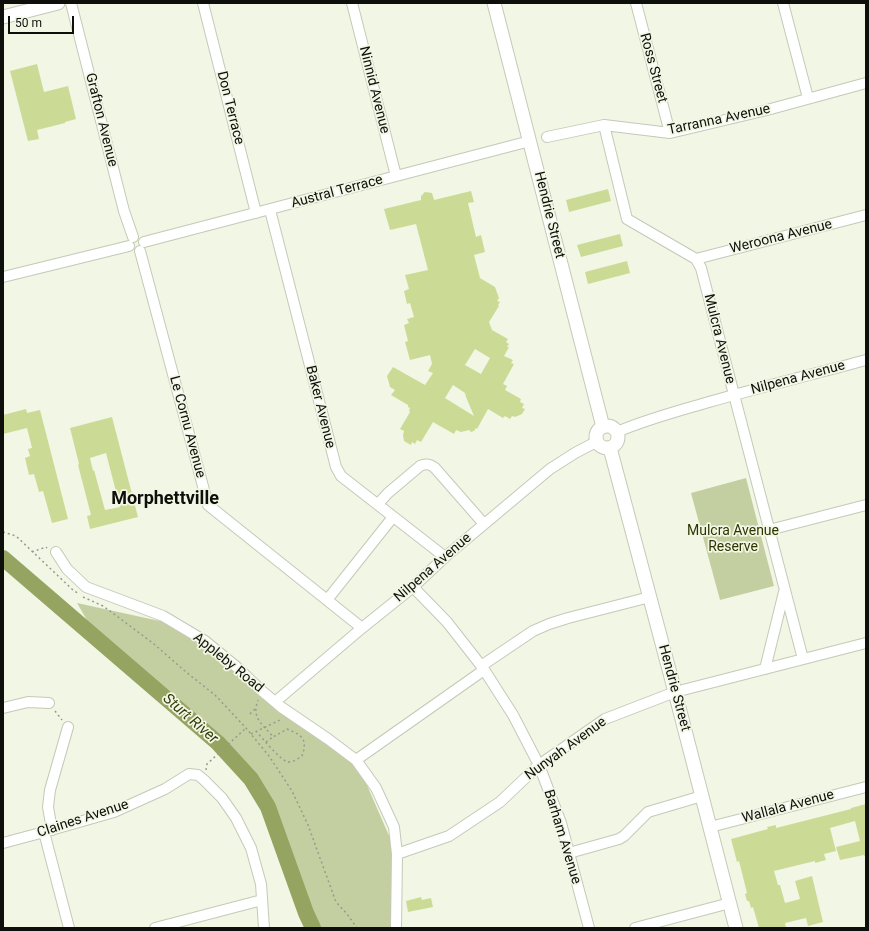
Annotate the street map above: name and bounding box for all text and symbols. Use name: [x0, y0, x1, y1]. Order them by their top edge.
scale bar: [10, 8, 76, 34]
text: 50 m: [15, 16, 42, 30]
street label: Ross Street: [636, 31, 670, 105]
street label: Ninnid Avenue: [355, 45, 393, 135]
street label: Don Terrace: [213, 70, 247, 146]
street label: Grafton Avenue: [81, 71, 121, 169]
street label: Tarranna Avenue: [666, 101, 772, 139]
street label: Hendrie Street: [530, 170, 568, 260]
street label: Austral Terrace: [289, 172, 385, 212]
street label: Weroona Avenue: [728, 216, 834, 258]
street label: Mulcra Avenue: [700, 292, 738, 386]
street label: Nilpena Avenue: [749, 357, 847, 399]
street label: Baker Avenue: [302, 364, 338, 450]
street label: Le Cornu Avenue: [165, 374, 209, 480]
district label: Morphettville: [111, 488, 219, 510]
park label: Mulcra Avenue Reserve: [687, 523, 779, 556]
street label: Nilpena Avenue: [391, 530, 475, 606]
street label: Appleby Road: [189, 630, 267, 696]
street label: Hendrie Street: [654, 643, 694, 733]
water label: Sturt River: [159, 690, 221, 748]
street label: Nunyah Avenue: [522, 714, 610, 784]
street label: Wallala Avenue: [740, 787, 836, 827]
street label: Barham Avenue: [540, 788, 584, 886]
street label: Claines Avenue: [35, 796, 131, 842]

